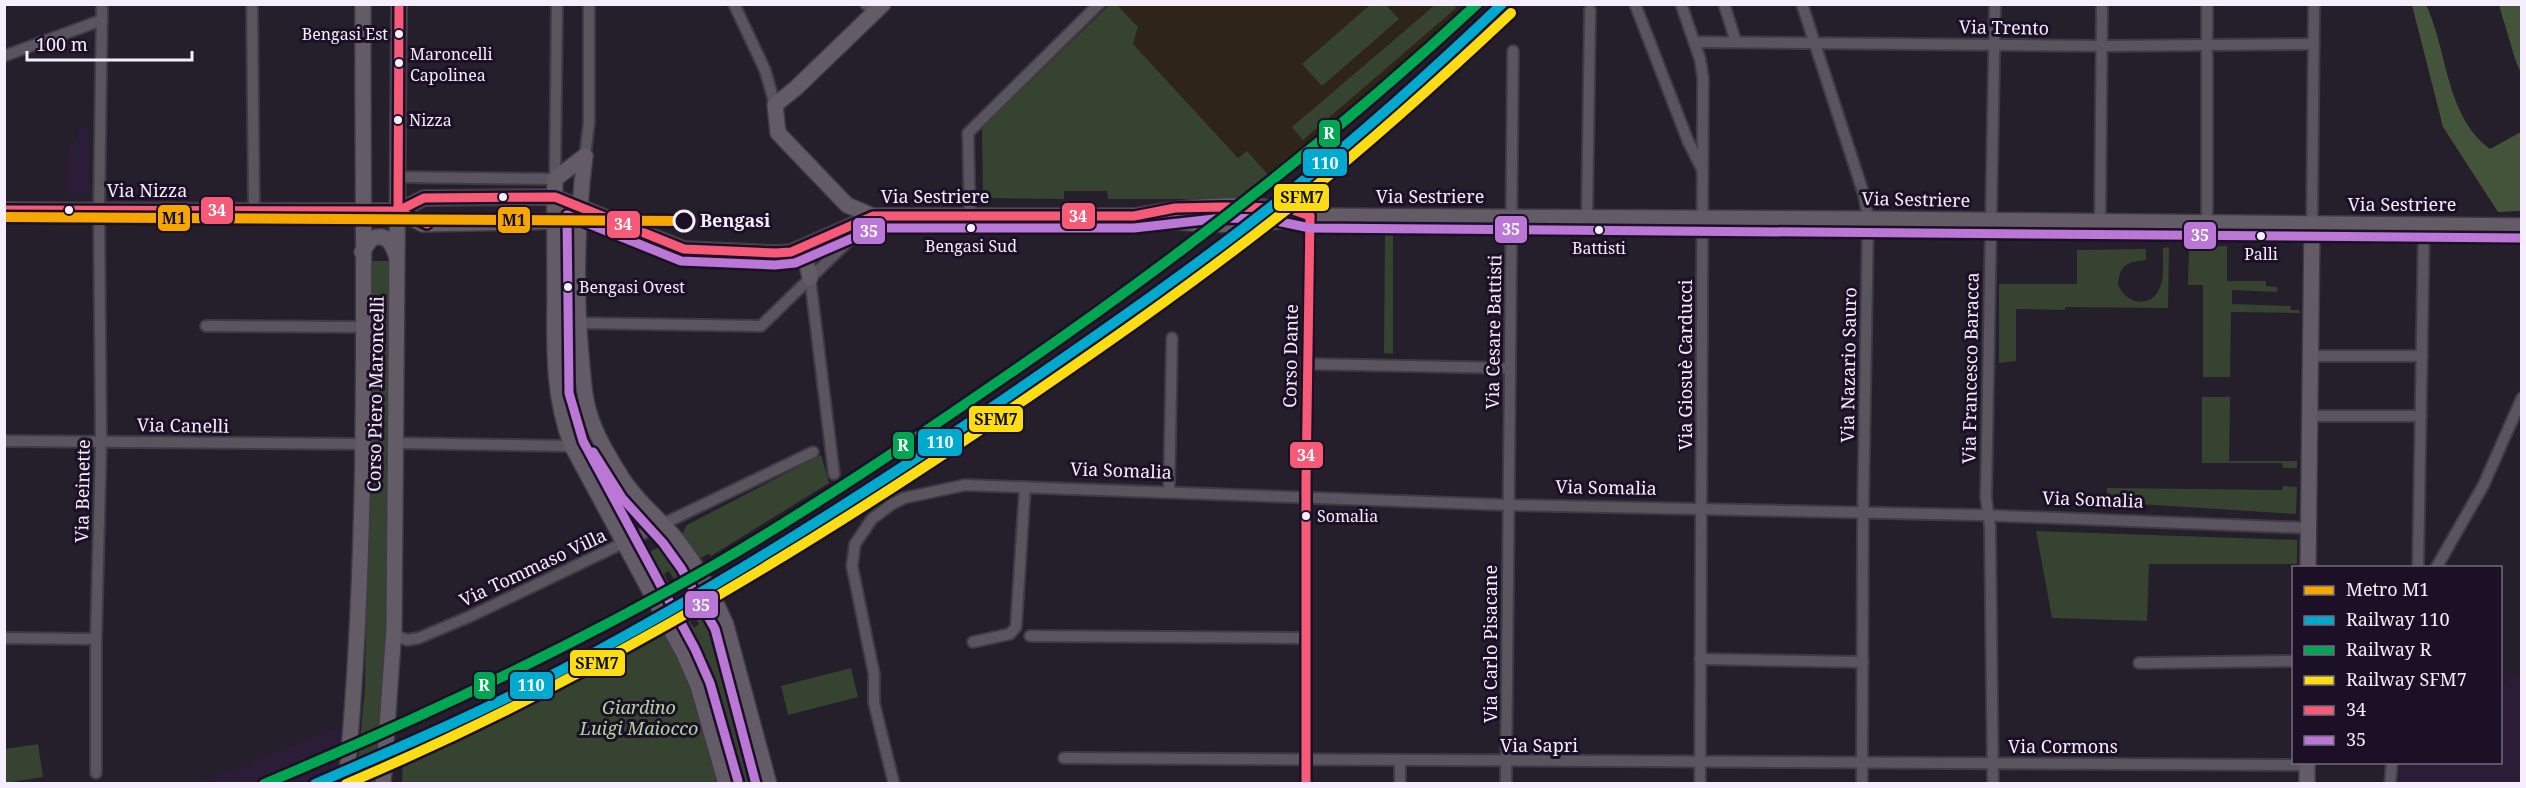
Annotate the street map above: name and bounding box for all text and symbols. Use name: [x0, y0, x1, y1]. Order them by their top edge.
street label: Via Trento: [1959, 14, 2049, 40]
place label: Bengasi Est: [302, 23, 388, 45]
scale bar: [27, 24, 192, 62]
marker: Bengasi Est: [393, 28, 405, 40]
text: 100 m: [36, 32, 88, 56]
place label: Maroncelli Capolinea: [410, 43, 493, 86]
marker: Maroncelli Capolinea: [393, 57, 405, 69]
place label: Nizza: [409, 109, 452, 131]
marker: Nizza: [392, 114, 404, 126]
line badge: R: [1318, 119, 1341, 148]
text: R: [1323, 122, 1335, 144]
line badge: 110: [1302, 148, 1348, 177]
text: 110: [1311, 152, 1339, 174]
street label: Via Nizza: [107, 178, 187, 202]
line badge: SFM7: [1273, 183, 1330, 212]
street label: Via Sestriere: [881, 184, 989, 208]
street label: Via Sestriere: [1376, 184, 1484, 208]
text: SFM7: [1280, 186, 1324, 208]
street label: Via Sestriere: [1862, 186, 1971, 212]
unlabelled marker: [497, 191, 509, 203]
street label: Via Sestriere: [2348, 192, 2456, 216]
line badge: 34: [200, 196, 234, 225]
text: 34: [208, 199, 226, 221]
line badge: 34: [1061, 202, 1096, 230]
unlabelled marker: [63, 204, 75, 216]
line badge: M1: [157, 204, 191, 232]
text: 34: [1069, 205, 1087, 227]
line badge: M1: [497, 206, 531, 234]
text: M1: [162, 207, 186, 229]
place label: Bengasi: [700, 208, 771, 232]
text: M1: [502, 209, 526, 231]
line badge: 34: [606, 210, 641, 239]
marker: Bengasi: [673, 210, 695, 232]
text: 34: [614, 213, 632, 235]
line badge: 35: [1494, 215, 1528, 244]
line badge: 35: [852, 217, 886, 245]
text: 35: [1502, 218, 1520, 240]
text: 35: [860, 220, 878, 242]
line badge: 35: [2183, 221, 2217, 250]
marker: Bengasi Sud: [965, 222, 977, 234]
marker: Battisti: [1593, 224, 1605, 236]
text: 35: [2191, 224, 2209, 246]
marker: Palli: [2255, 230, 2267, 242]
place label: Bengasi Sud: [925, 235, 1017, 257]
place label: Battisti: [1572, 237, 1626, 259]
place label: Palli: [2244, 243, 2278, 265]
street label: Via Cesare Battisti: [1480, 254, 1506, 410]
street label: Via Francesco Baracca: [1956, 272, 1984, 464]
place label: Bengasi Ovest: [579, 276, 685, 298]
street label: Via Giosuè Carducci: [1673, 279, 1697, 451]
marker: Bengasi Ovest: [562, 281, 574, 293]
street label: Via Nazario Sauro: [1835, 287, 1861, 443]
street label: Corso Piero Maroncelli: [361, 296, 389, 492]
street label: Corso Dante: [1277, 304, 1303, 408]
line badge: SFM7: [968, 405, 1024, 433]
text: SFM7: [974, 408, 1018, 430]
street label: Via Canelli: [137, 412, 229, 438]
line badge: 110: [917, 428, 963, 457]
line badge: R: [892, 431, 915, 460]
text: 110: [926, 431, 954, 453]
text: R: [897, 434, 909, 456]
street label: Via Beinette: [69, 439, 95, 543]
line badge: 34: [1289, 441, 1324, 469]
text: 34: [1297, 444, 1315, 466]
street label: Via Somalia: [1070, 456, 1172, 484]
street label: Via Somalia: [1555, 474, 1657, 500]
street label: Via Somalia: [2042, 485, 2144, 513]
place label: Somalia: [1317, 505, 1378, 527]
marker: Somalia: [1300, 510, 1312, 522]
street label: Via Tommaso Villa: [455, 522, 610, 612]
street label: Via Carlo Pisacane: [1478, 565, 1502, 723]
legend: [2292, 566, 2502, 764]
text: Metro M1: [2346, 577, 2429, 601]
line badge: 35: [684, 590, 719, 619]
text: 35: [692, 594, 710, 616]
text: Railway 110: [2346, 607, 2450, 631]
text: Railway R: [2346, 637, 2431, 661]
line badge: SFM7: [569, 649, 626, 677]
text: SFM7: [575, 652, 619, 674]
text: Railway SFM7: [2346, 667, 2467, 691]
line badge: R: [473, 671, 496, 700]
line badge: 110: [509, 671, 554, 700]
text: R: [478, 674, 490, 696]
text: 110: [517, 674, 545, 696]
park label: Giardino Luigi Maiocco: [579, 695, 698, 740]
text: 34: [2346, 697, 2366, 721]
text: 35: [2346, 727, 2366, 751]
street label: Via Sapri: [1500, 733, 1578, 757]
street label: Via Cormons: [2008, 734, 2118, 758]

